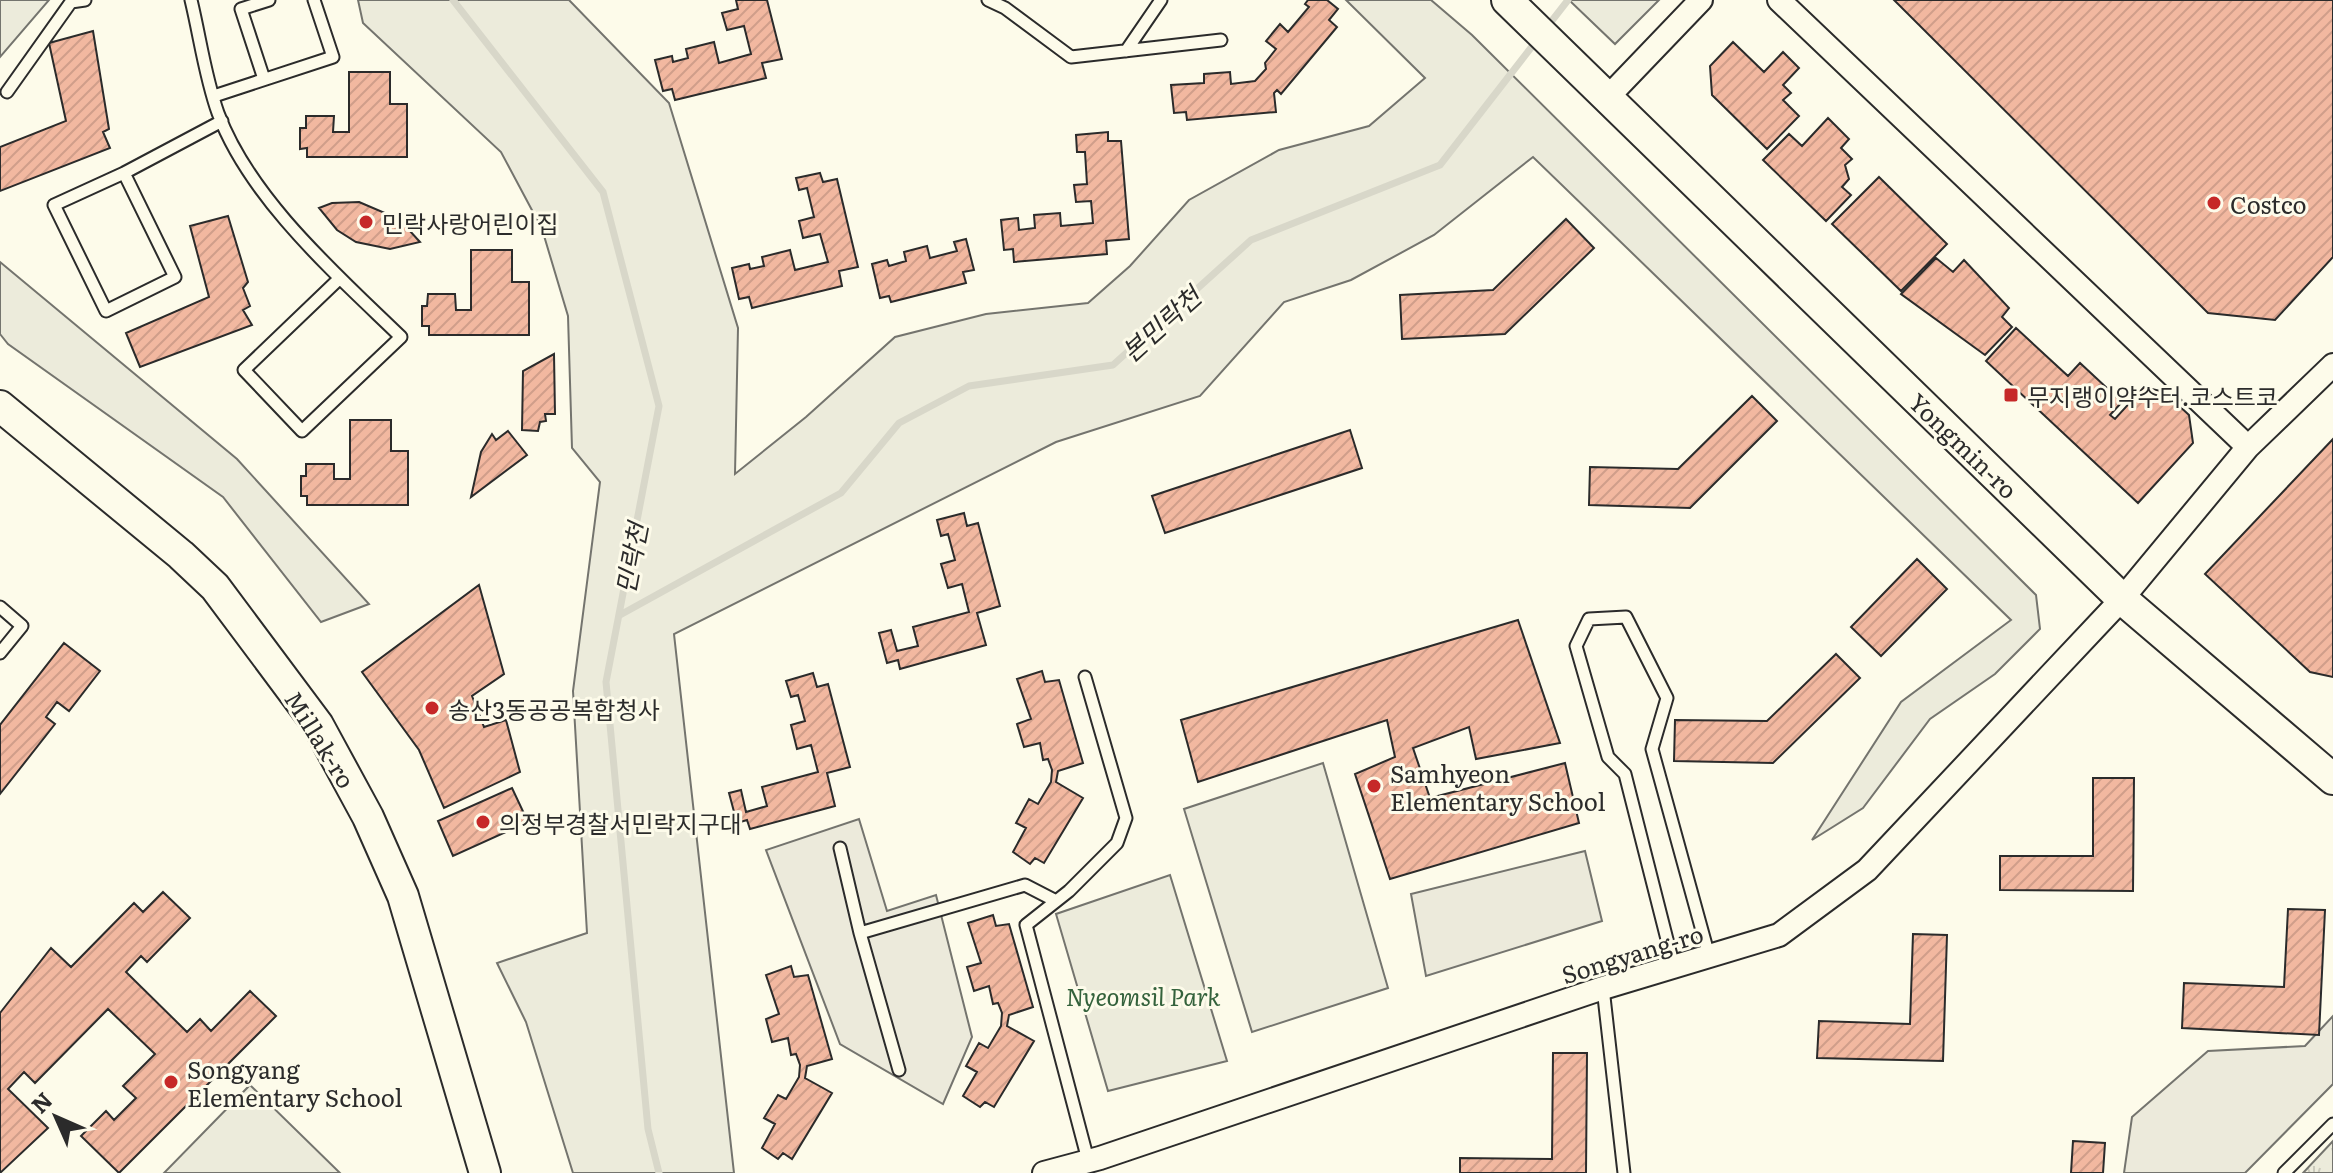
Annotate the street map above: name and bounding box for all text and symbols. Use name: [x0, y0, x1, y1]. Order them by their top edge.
place label: Costco: [2230, 186, 2307, 221]
marker: Costco: [2205, 194, 2223, 212]
place label: 민락사랑어린이집: [382, 205, 559, 240]
marker: 민락사랑어린이집: [357, 213, 375, 231]
water label: 본민락천: [1111, 274, 1211, 370]
place label: 무지랭이약수터.코스트코: [2027, 378, 2278, 413]
street label: Yongmin-ro: [1902, 384, 2026, 506]
marker: 무지랭이약수터.코스트코: [2002, 386, 2020, 404]
water label: 민락천: [604, 516, 657, 597]
street label: Millak-ro: [277, 684, 365, 794]
place label: 송산3동공공복합청사: [448, 691, 660, 726]
marker: 송산3동공공복합청사: [423, 699, 441, 717]
place label: Samhyeon Elementary School: [1390, 755, 1606, 818]
marker: Samhyeon Elementary School: [1365, 777, 1383, 795]
place label: 의정부경찰서민락지구대: [499, 805, 742, 840]
marker: 의정부경찰서민락지구대: [474, 813, 492, 831]
street label: Songyang-ro: [1557, 915, 1707, 991]
park label: Nyeomsil Park: [1066, 978, 1221, 1013]
place label: Songyang Elementary School: [187, 1051, 403, 1114]
marker: Songyang Elementary School: [162, 1073, 180, 1091]
north arrow: [16, 1077, 96, 1157]
text: N: [23, 1084, 59, 1120]

